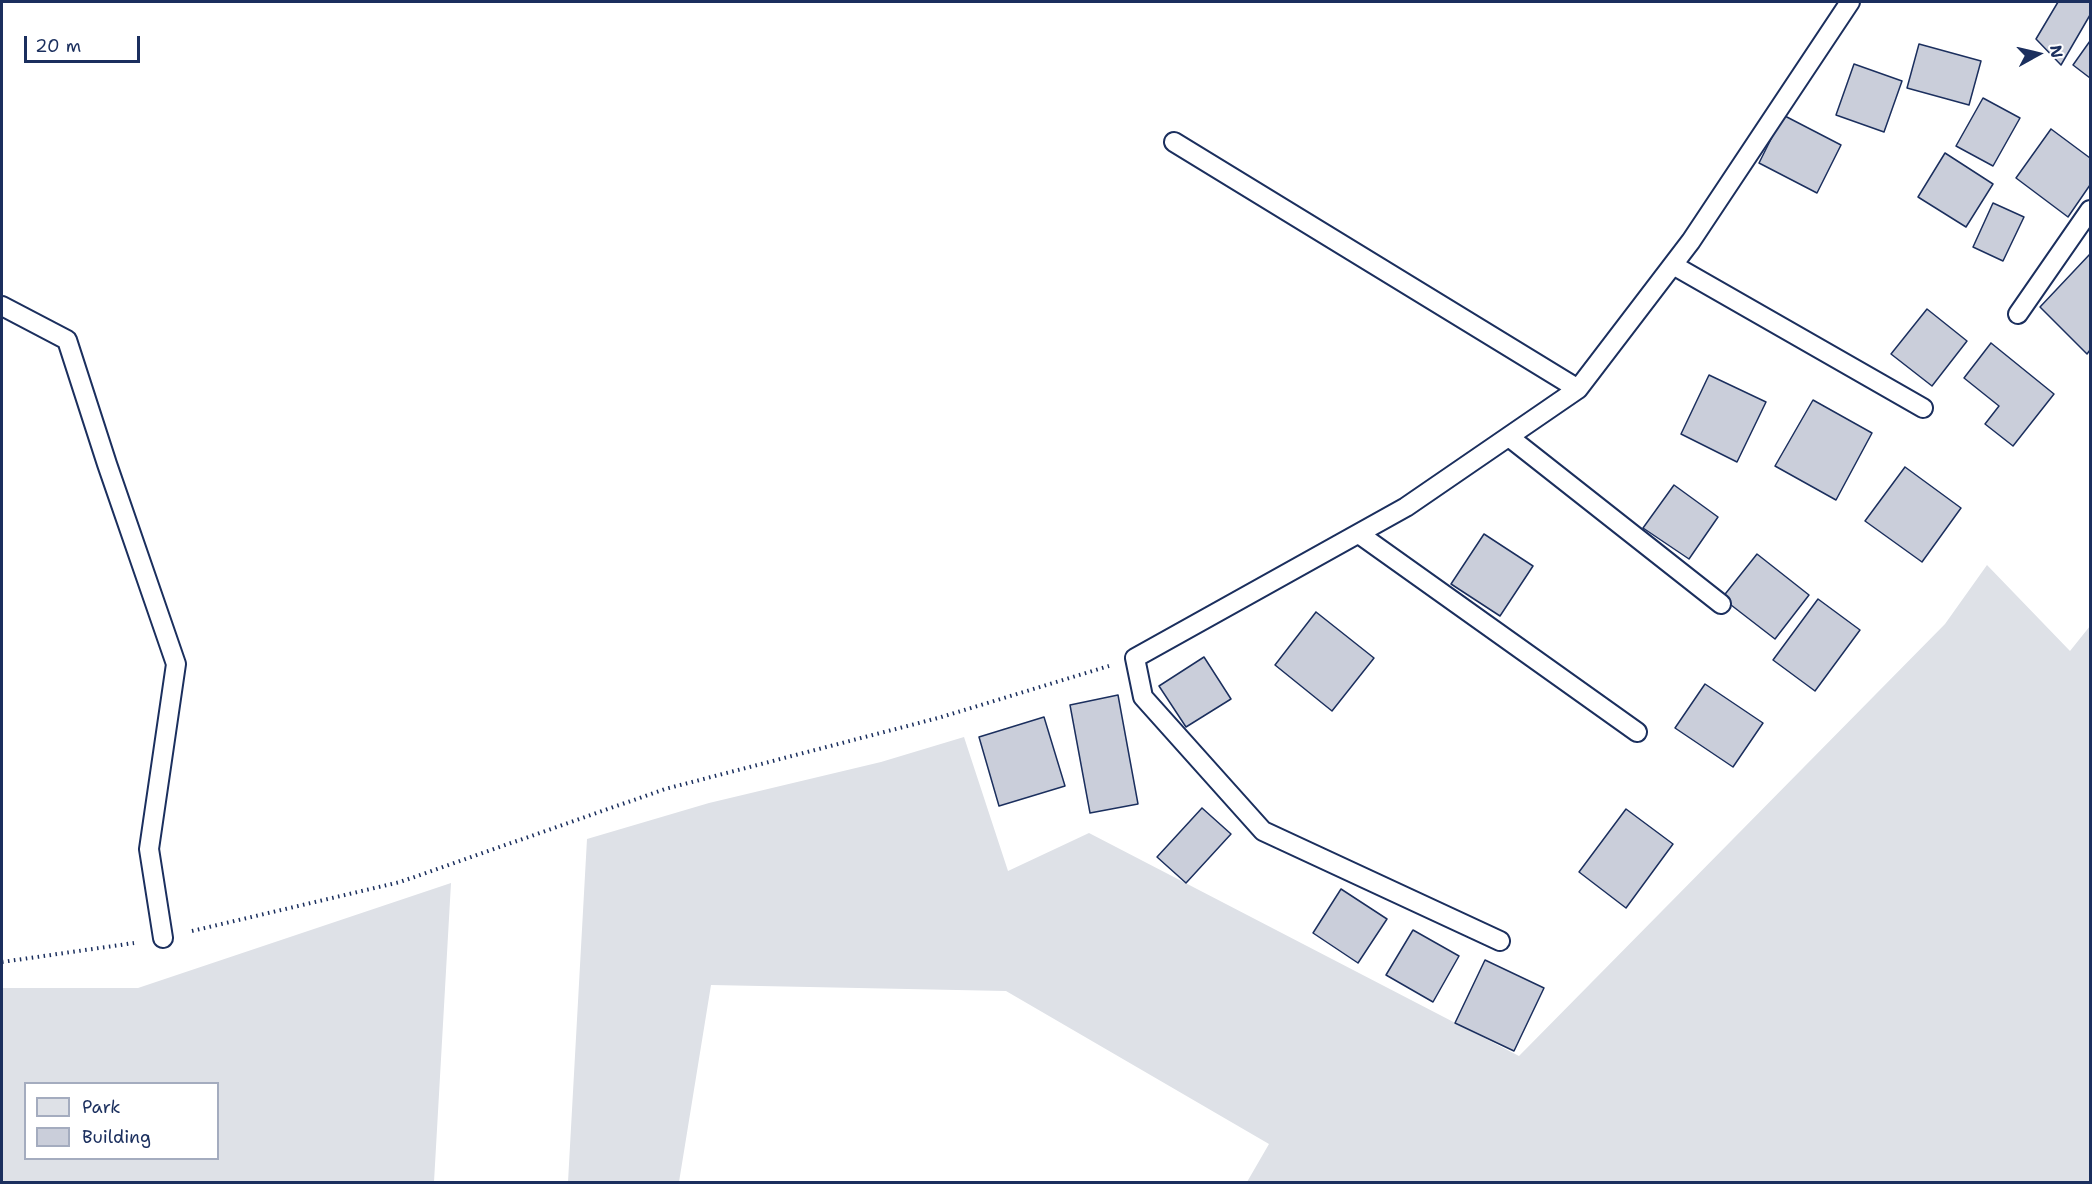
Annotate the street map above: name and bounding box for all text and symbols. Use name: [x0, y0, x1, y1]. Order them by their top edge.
scale bar: [27, 24, 142, 62]
north arrow: [2008, 24, 2068, 84]
text: 20 m: [35, 34, 81, 58]
text: N: [2045, 44, 2068, 59]
legend: [24, 1082, 219, 1160]
text: Park: [82, 1095, 121, 1119]
text: Building: [82, 1125, 151, 1149]

